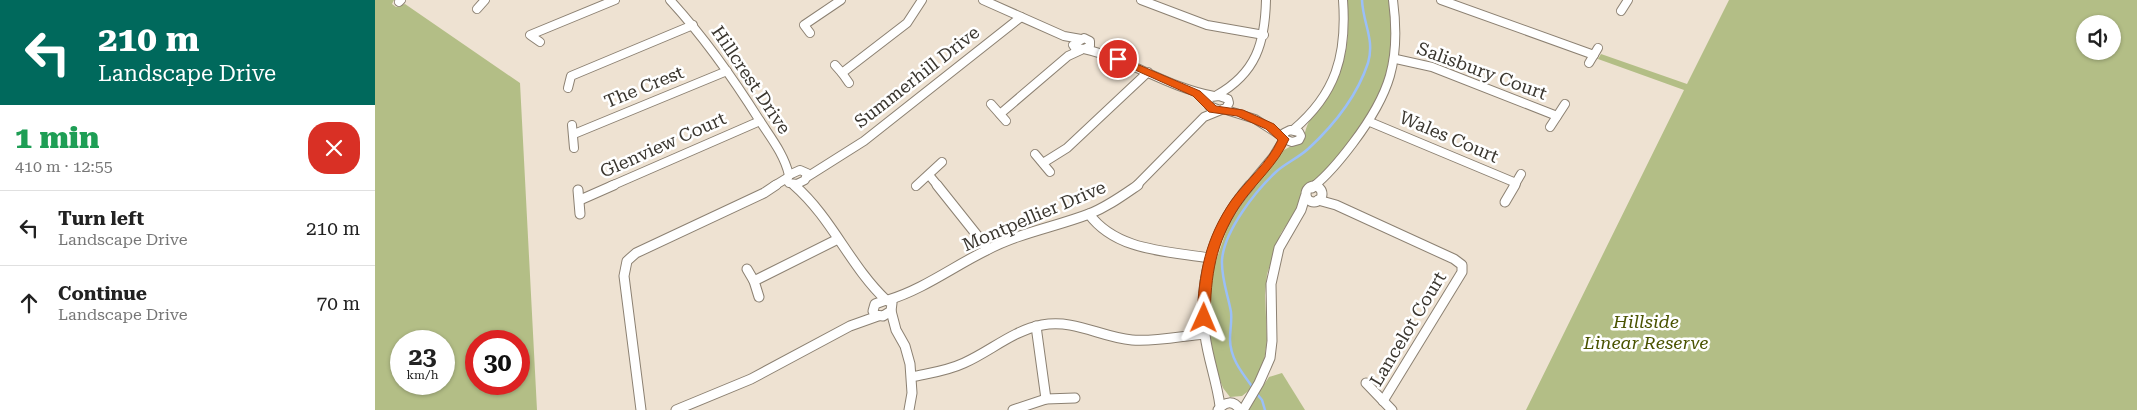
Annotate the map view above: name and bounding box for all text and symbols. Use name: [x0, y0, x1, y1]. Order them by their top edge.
map controls: [2076, 15, 2121, 60]
button: sound: [2076, 15, 2121, 60]
text: 210 m: [98, 19, 199, 60]
icon: left: [15, 20, 80, 85]
street label: Summerhill Drive: [850, 21, 983, 132]
street label: Hillcrest Drive: [708, 22, 795, 138]
street label: Salisbury Court: [1414, 37, 1550, 104]
pin: [1097, 38, 1139, 80]
icon: arrive: [1104, 45, 1132, 73]
text: Landscape Drive: [98, 61, 276, 86]
street label: The Crest: [601, 61, 687, 112]
street label: Wales Court: [1397, 106, 1502, 167]
street label: Glenview Court: [597, 107, 729, 182]
text: 1 min: [15, 120, 99, 155]
button: close: [308, 122, 360, 174]
text: 410 m · 12:55: [15, 157, 113, 176]
street label: Montpellier Drive: [959, 176, 1109, 255]
text: Turn left: [58, 207, 144, 230]
icon: left: [15, 214, 43, 242]
text: 210 m: [306, 217, 360, 240]
text: Landscape Drive: [58, 230, 188, 249]
street label: Lancelot Court: [1365, 267, 1450, 390]
text: Continue: [58, 282, 147, 305]
icon: ahead: [15, 289, 43, 317]
position arrow: [1177, 291, 1229, 343]
text: 70 m: [317, 292, 360, 315]
text: Landscape Drive: [58, 305, 188, 324]
park label: Hillside Linear Reserve: [1583, 311, 1708, 353]
speed limit sign: 30: [465, 330, 530, 395]
text: 23: [408, 342, 437, 371]
text: km/h: [406, 368, 439, 382]

